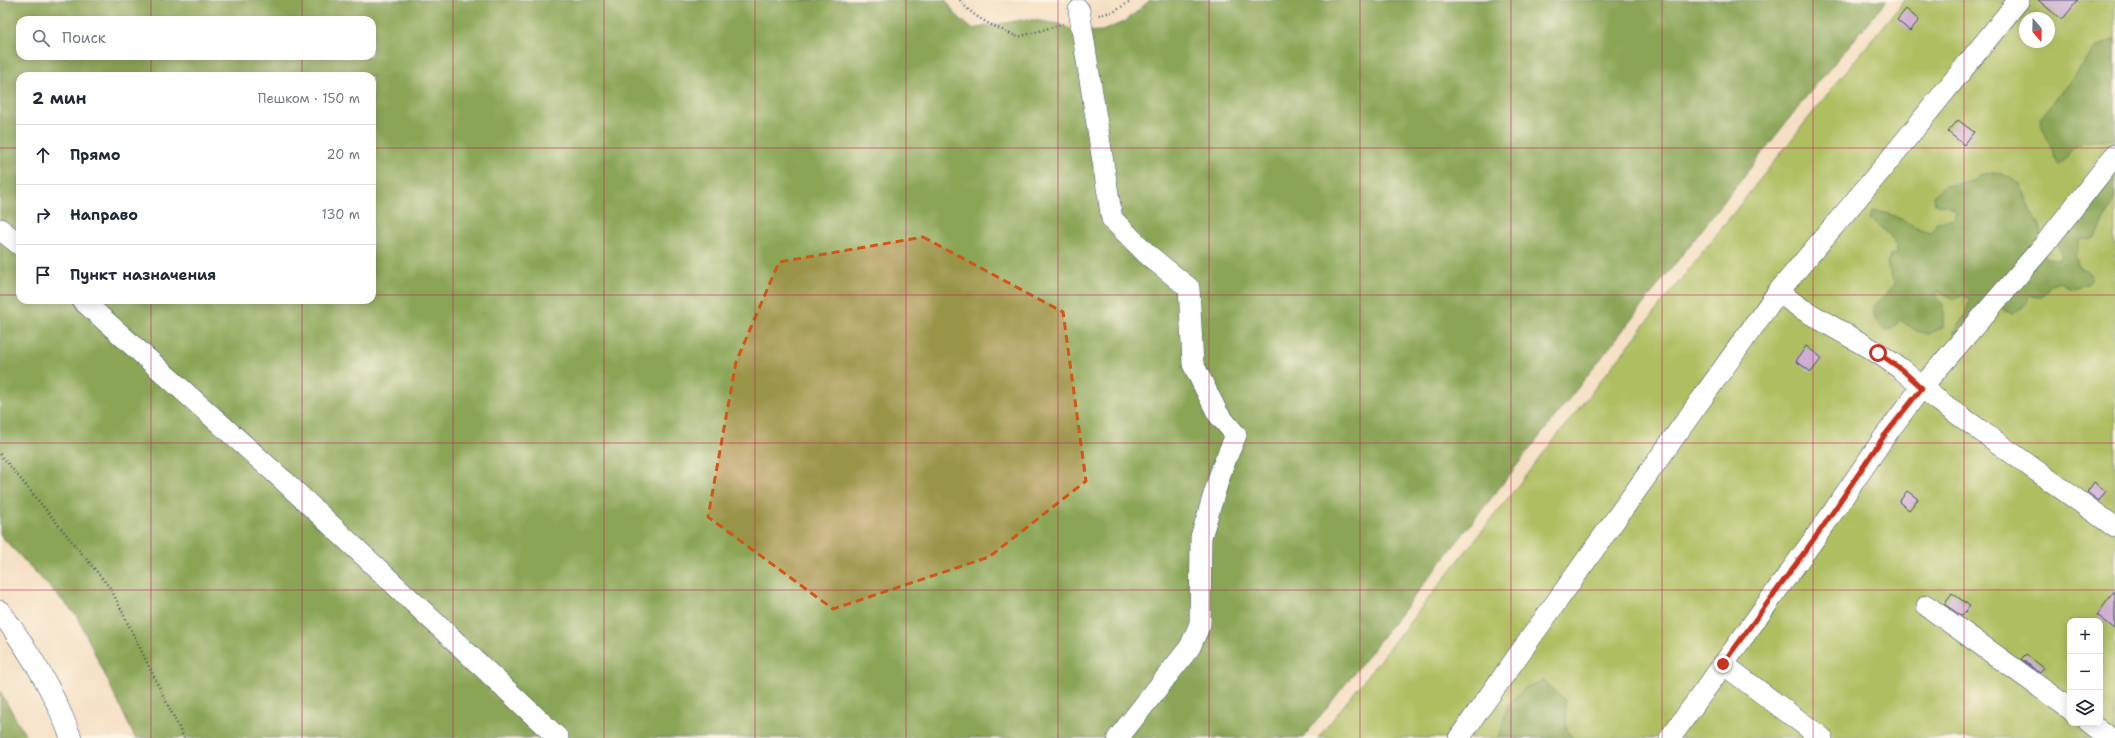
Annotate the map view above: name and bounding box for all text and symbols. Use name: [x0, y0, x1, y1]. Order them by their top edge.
north arrow: [2019, 12, 2055, 48]
search box: [16, 16, 376, 60]
icon: search: [30, 27, 52, 49]
text: Поиск: [62, 28, 106, 48]
text: 2 мин: [32, 87, 87, 109]
text: Пешком · 150 m: [258, 90, 360, 107]
icon: ahead: [32, 144, 54, 166]
text: Прямо: [70, 145, 120, 165]
text: 20 m: [327, 146, 360, 163]
icon: right: [32, 204, 54, 226]
text: Направо: [70, 205, 138, 225]
text: 130 m: [322, 206, 360, 223]
icon: arrive: [32, 264, 54, 286]
text: Пункт назначения: [70, 265, 216, 285]
route start: [1869, 344, 1887, 362]
map controls: [2067, 618, 2103, 726]
button: +: [2067, 618, 2103, 654]
button: −: [2067, 654, 2103, 690]
route end: [1714, 655, 1732, 673]
button: layers: [2067, 690, 2103, 726]

